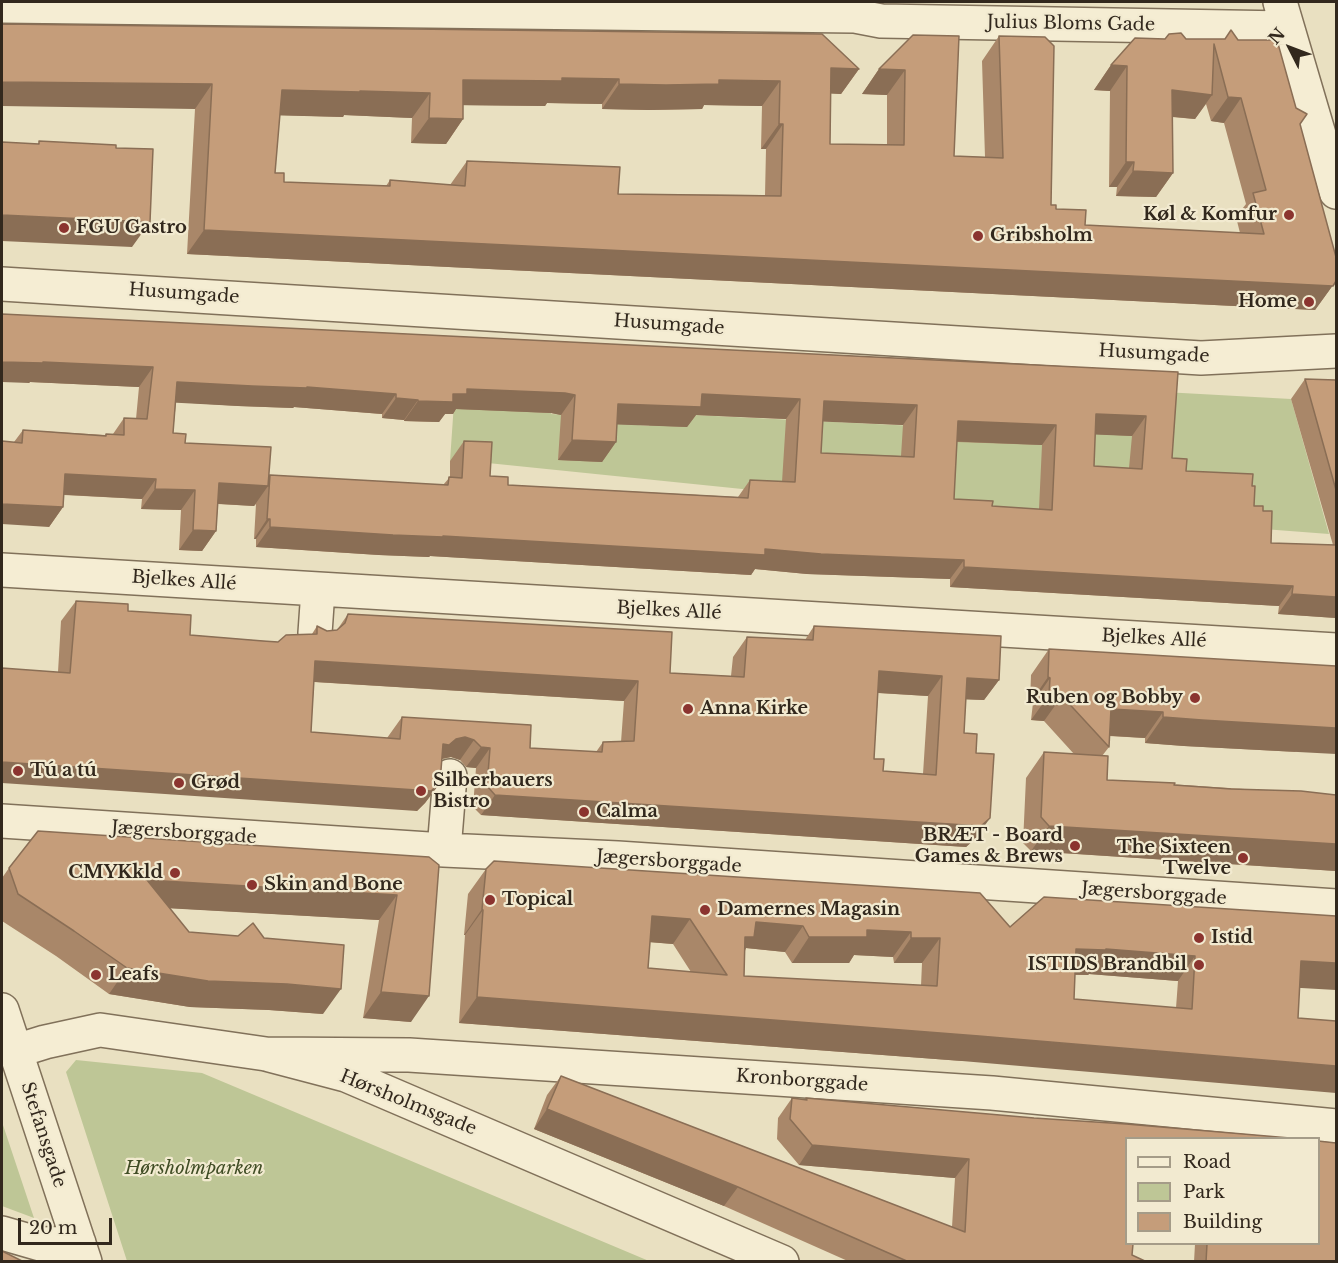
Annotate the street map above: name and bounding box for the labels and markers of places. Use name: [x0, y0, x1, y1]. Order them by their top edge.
place label: Køl & Komfur: [1143, 204, 1277, 226]
marker: Køl & Komfur: [1282, 208, 1296, 222]
place label: FGU Gastro: [76, 217, 187, 239]
marker: FGU Gastro: [57, 221, 71, 235]
place label: Gribsholm: [990, 225, 1093, 247]
marker: Gribsholm: [971, 229, 985, 243]
place label: Home: [1238, 291, 1297, 313]
marker: Home: [1302, 295, 1316, 309]
place label: Ruben og Bobby: [1026, 687, 1183, 709]
marker: Ruben og Bobby: [1188, 691, 1202, 705]
place label: Anna Kirke: [700, 698, 808, 720]
marker: Anna Kirke: [681, 702, 695, 716]
place label: Tú a tú: [30, 760, 97, 782]
marker: Tú a tú: [11, 764, 25, 778]
place label: Silberbauers Bistro: [433, 770, 553, 812]
place label: Grød: [191, 772, 240, 794]
marker: Grød: [172, 776, 186, 790]
marker: Silberbauers Bistro: [414, 784, 428, 798]
place label: Calma: [596, 801, 658, 823]
marker: Calma: [577, 805, 591, 819]
place label: BRÆT - Board Games & Brews: [915, 825, 1063, 868]
place label: The Sixteen Twelve: [1117, 837, 1231, 880]
marker: BRÆT - Board Games & Brews: [1068, 839, 1082, 853]
marker: The Sixteen Twelve: [1236, 851, 1250, 865]
place label: CMYKkld: [68, 862, 163, 884]
marker: CMYKkld: [168, 866, 182, 880]
place label: Skin and Bone: [264, 874, 403, 896]
marker: Skin and Bone: [245, 878, 259, 892]
place label: Topical: [502, 889, 573, 911]
marker: Topical: [483, 893, 497, 907]
place label: Damernes Magasin: [717, 899, 900, 921]
marker: Damernes Magasin: [698, 903, 712, 917]
place label: Istid: [1211, 927, 1253, 949]
marker: Istid: [1192, 931, 1206, 945]
place label: ISTIDS Brandbil: [1027, 954, 1187, 976]
marker: ISTIDS Brandbil: [1192, 958, 1206, 972]
place label: Leafs: [108, 964, 159, 986]
marker: Leafs: [89, 968, 103, 982]

